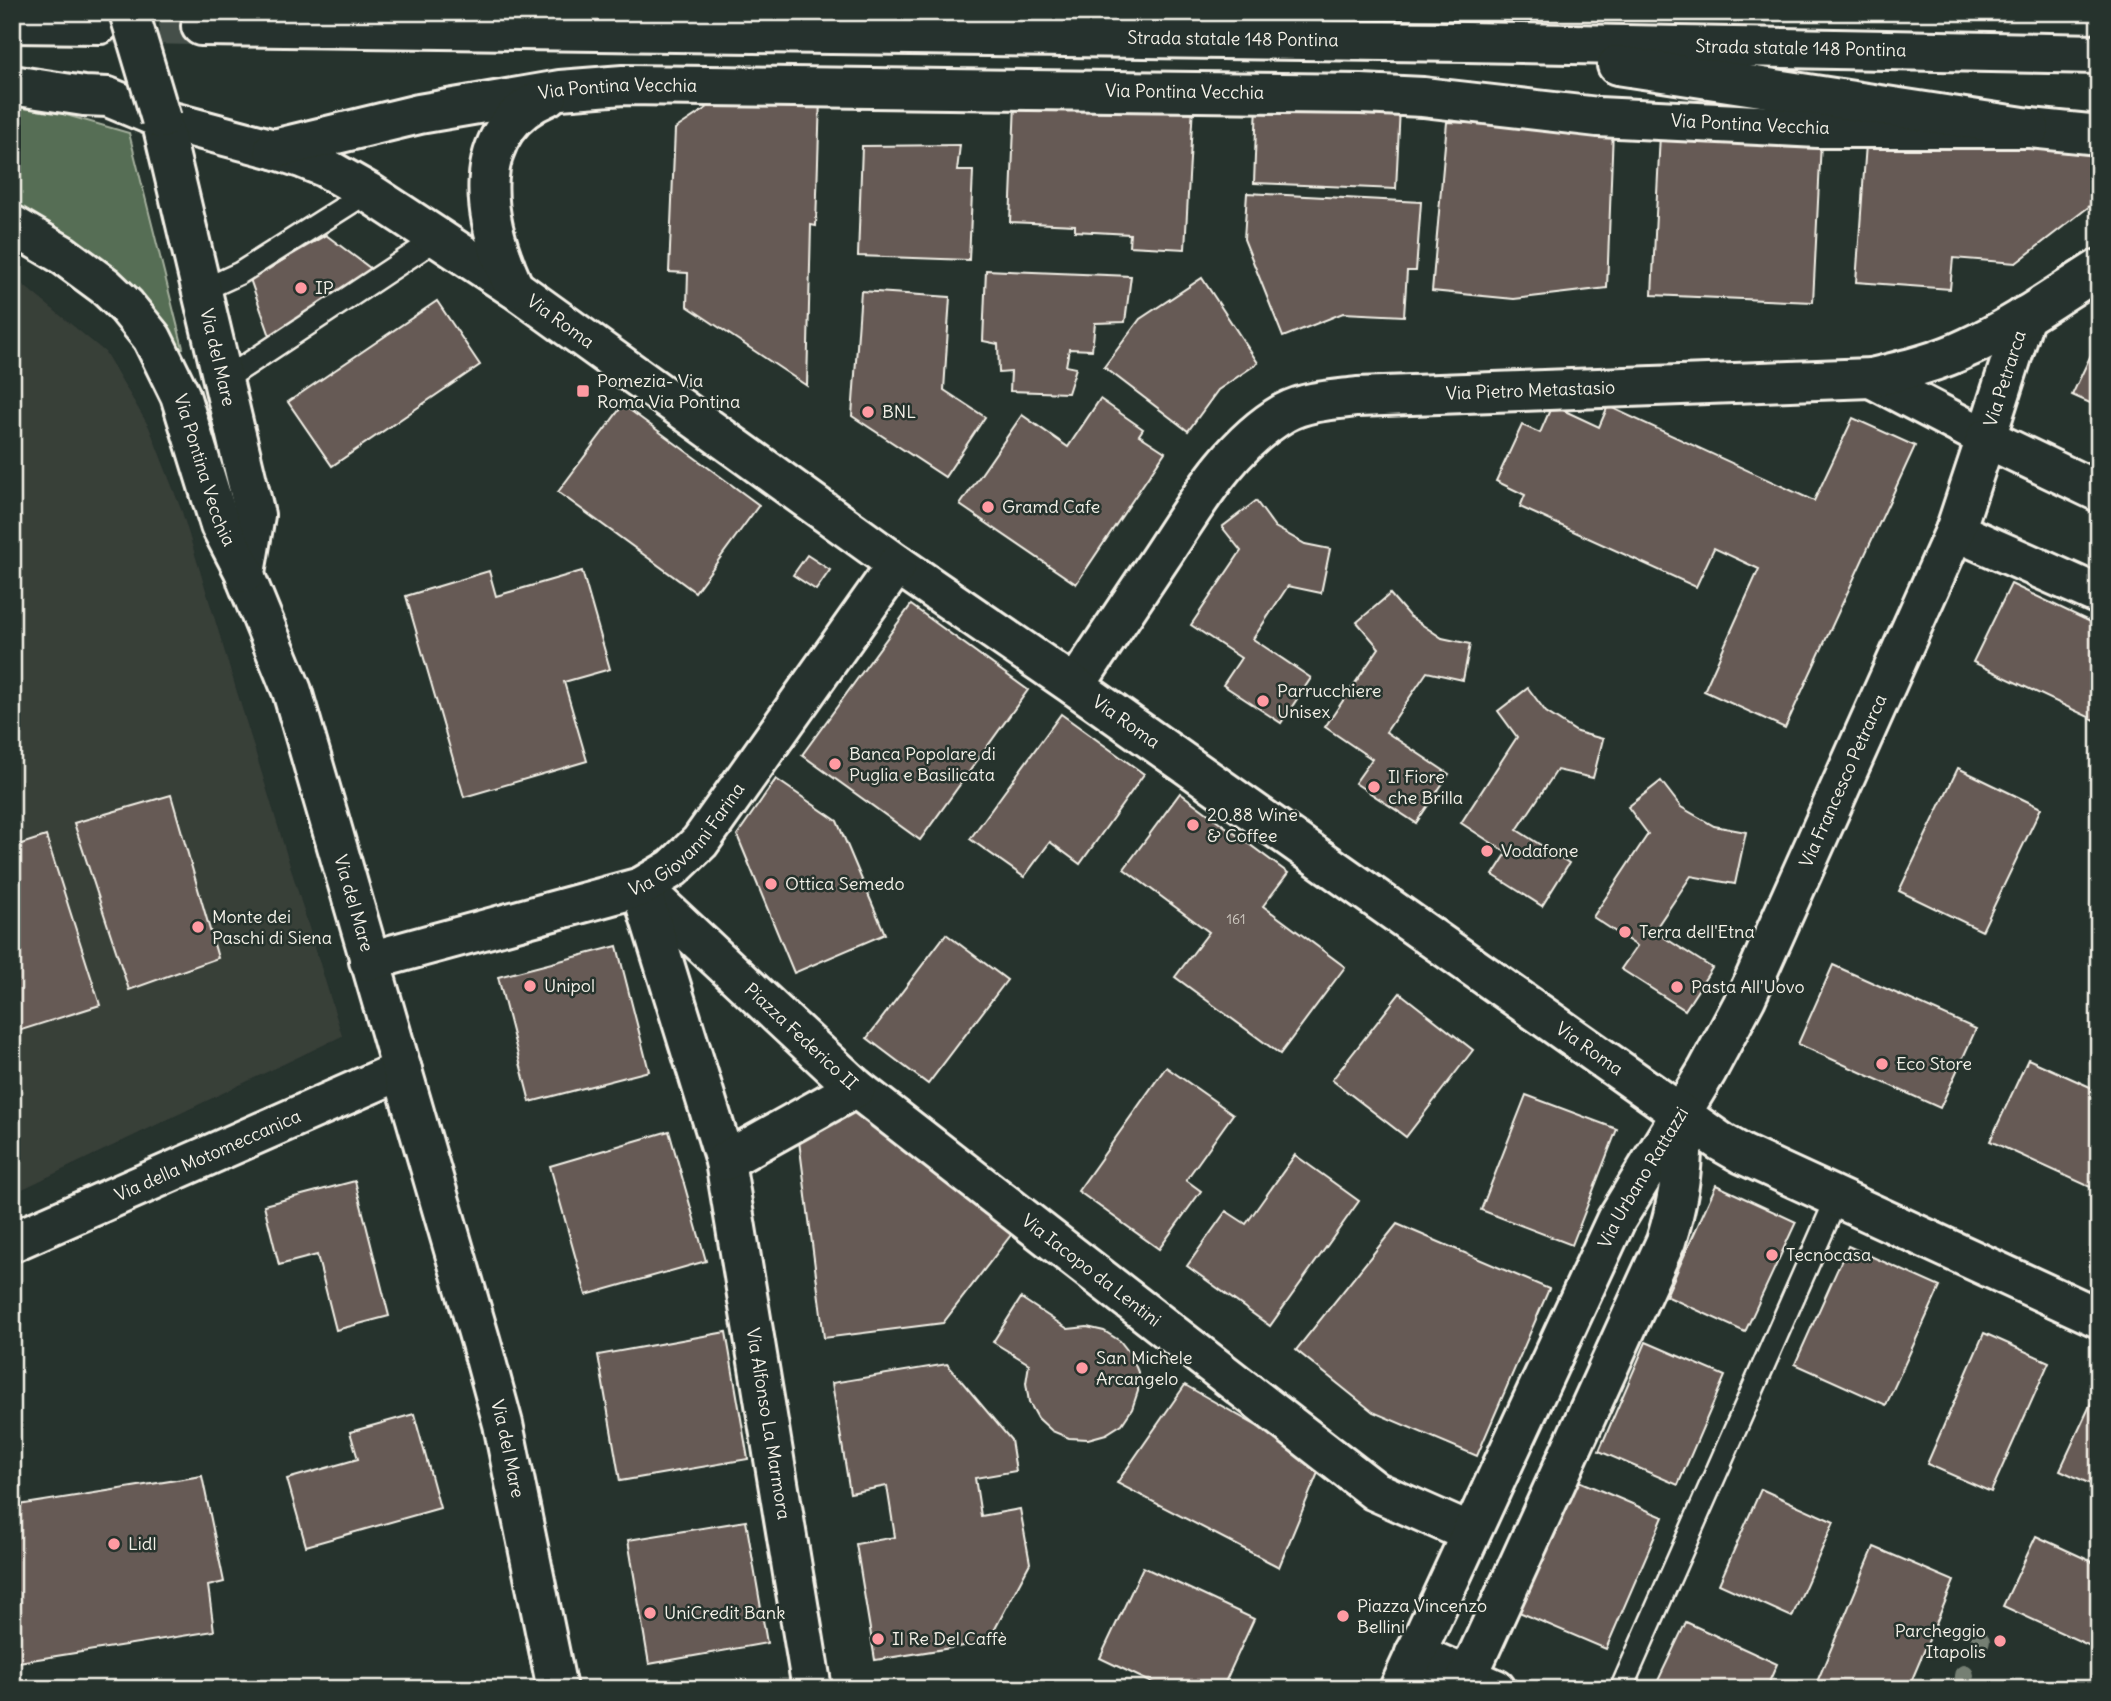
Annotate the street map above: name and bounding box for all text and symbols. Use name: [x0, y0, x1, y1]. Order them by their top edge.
street label: Strada statale 148 Pontina: [1127, 26, 1339, 51]
street label: Strada statale 148 Pontina: [1695, 34, 1907, 61]
street label: Via Pontina Vecchia: [537, 73, 697, 104]
street label: Via Pontina Vecchia: [1105, 79, 1264, 104]
street label: Via Pontina Vecchia: [1670, 109, 1830, 139]
place label: IP: [315, 276, 334, 299]
marker: IP: [293, 280, 309, 296]
street label: Via Roma: [523, 289, 599, 353]
street label: Via del Mare: [195, 306, 241, 408]
street label: Via Petrarca: [1978, 328, 2031, 430]
place label: Pomezia- Via Roma Via Pontina: [597, 369, 740, 413]
street label: Via Pietro Metastasio: [1445, 375, 1616, 405]
marker: Pomezia- Via Roma Via Pontina: [575, 383, 591, 399]
street label: Via Pontina Vecchia: [169, 391, 241, 550]
place label: BNL: [882, 400, 916, 423]
marker: BNL: [860, 404, 876, 420]
place label: Gramd Cafe: [1002, 495, 1100, 518]
marker: Gramd Cafe: [980, 499, 996, 515]
place label: Parrucchiere Unisex: [1277, 679, 1382, 723]
street label: Via Roma: [1088, 690, 1165, 753]
street label: Via Francesco Petrarca: [1794, 691, 1891, 871]
marker: Parrucchiere Unisex: [1255, 693, 1271, 709]
place label: Banca Popolare di Puglia e Basilicata: [849, 742, 996, 786]
marker: Banca Popolare di Puglia e Basilicata: [827, 756, 843, 772]
place label: Il Fiore che Brilla: [1388, 765, 1463, 809]
street label: Via Giovanni Farina: [626, 778, 749, 901]
marker: Il Fiore che Brilla: [1366, 779, 1382, 795]
place label: 20.88 Wine & Coffee: [1207, 803, 1298, 847]
marker: 20.88 Wine & Coffee: [1185, 817, 1201, 833]
place label: Vodafone: [1501, 839, 1578, 862]
marker: Vodafone: [1479, 843, 1495, 859]
street label: Via del Mare: [329, 852, 379, 954]
place label: Ottica Semedo: [785, 872, 905, 895]
marker: Ottica Semedo: [763, 876, 779, 892]
place label: Monte dei Paschi di Siena: [212, 905, 332, 949]
house number: 161: [1226, 910, 1246, 928]
marker: Monte dei Paschi di Siena: [190, 919, 206, 935]
place label: Terra dell'Etna: [1639, 920, 1755, 943]
marker: Terra dell'Etna: [1617, 924, 1633, 940]
place label: Unipol: [544, 974, 595, 997]
place label: Pasta All'Uovo: [1691, 975, 1805, 998]
marker: Unipol: [522, 978, 538, 994]
street label: Piazza Federico II: [740, 978, 863, 1095]
marker: Pasta All'Uovo: [1669, 979, 1685, 995]
street label: Via Roma: [1551, 1017, 1628, 1080]
place label: Eco Store: [1896, 1052, 1972, 1075]
marker: Eco Store: [1874, 1056, 1890, 1072]
street label: Via Urbano Rattazzi: [1593, 1103, 1693, 1252]
street label: Via della Motomeccanica: [111, 1104, 304, 1206]
street label: Via Iacopo da Lentini: [1017, 1209, 1166, 1332]
place label: Tecnocasa: [1786, 1243, 1871, 1266]
marker: Tecnocasa: [1764, 1247, 1780, 1263]
street label: Via Alfonso La Marmora: [742, 1326, 796, 1521]
place label: San Michele Arcangelo: [1096, 1346, 1193, 1390]
marker: San Michele Arcangelo: [1074, 1360, 1090, 1376]
street label: Via del Mare: [486, 1397, 530, 1500]
place label: Lidl: [128, 1532, 156, 1555]
marker: Lidl: [106, 1536, 122, 1552]
place label: Piazza Vincenzo Bellini: [1357, 1594, 1487, 1638]
place label: UniCredit Bank: [664, 1601, 785, 1624]
marker: UniCredit Bank: [642, 1605, 658, 1621]
marker: Piazza Vincenzo Bellini: [1335, 1608, 1351, 1624]
place label: Parcheggio Itapolis: [1895, 1619, 1986, 1663]
place label: Il Re Del Caffè: [892, 1627, 1007, 1650]
marker: Il Re Del Caffè: [870, 1631, 886, 1647]
marker: Parcheggio Itapolis: [1992, 1633, 2008, 1649]

